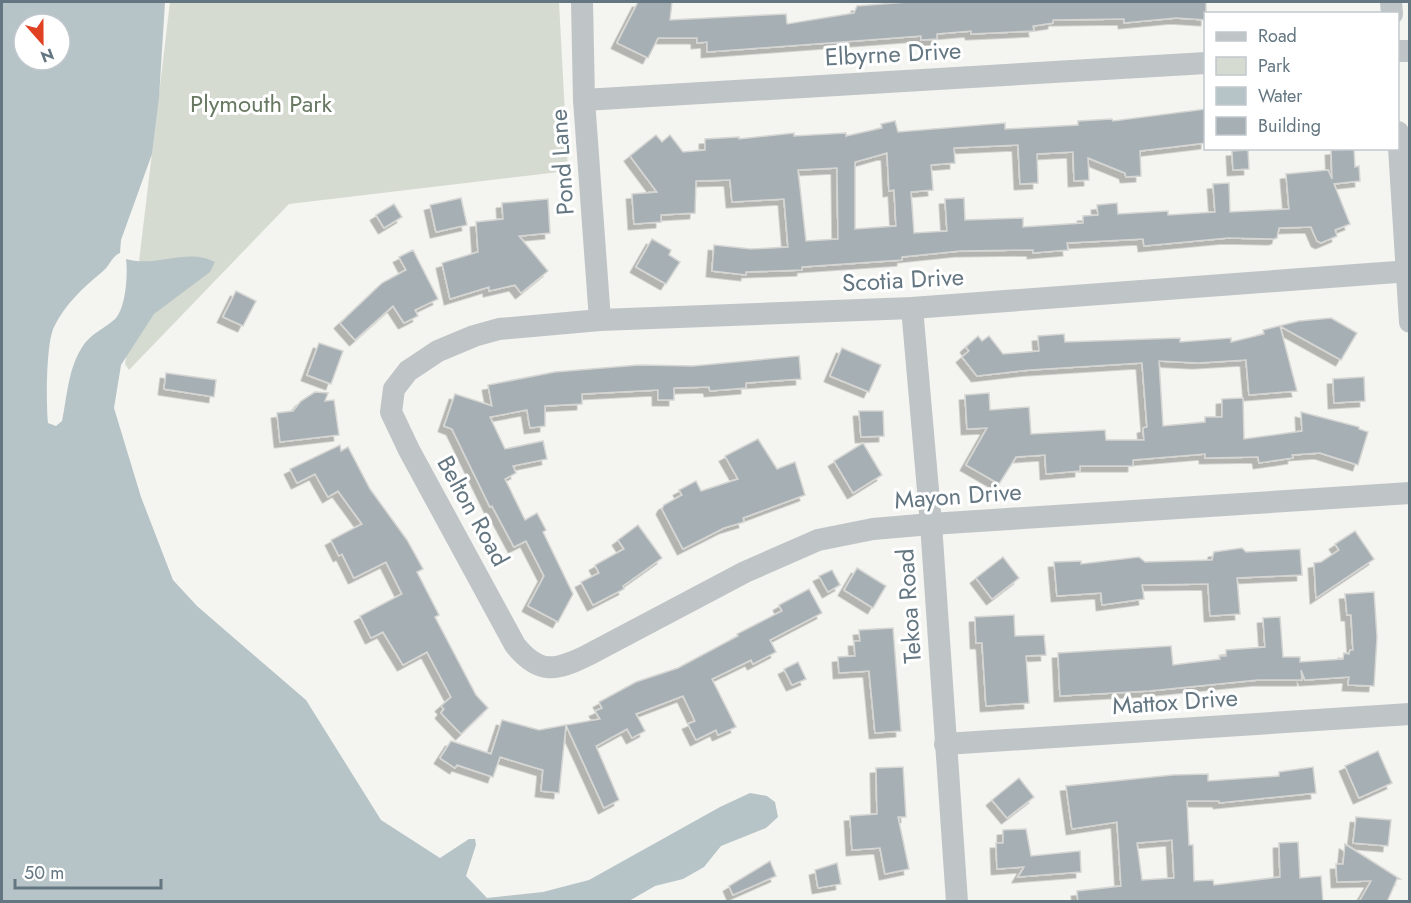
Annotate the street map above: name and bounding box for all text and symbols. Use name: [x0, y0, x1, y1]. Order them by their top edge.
north arrow: [12, 12, 72, 72]
legend: [1204, 12, 1399, 150]
text: Road: [1258, 23, 1297, 49]
street label: Elbyrne Drive: [824, 32, 962, 75]
text: N: [37, 43, 57, 69]
text: Park: [1258, 53, 1290, 79]
text: Water: [1258, 83, 1303, 109]
park label: Plymouth Park: [190, 86, 332, 121]
street label: Pond Lane: [540, 108, 583, 216]
text: Building: [1258, 113, 1321, 139]
street label: Scotia Drive: [841, 259, 965, 300]
street label: Belton Road: [429, 449, 518, 572]
street label: Mayon Drive: [893, 474, 1023, 517]
street label: Tekoa Road: [887, 547, 930, 665]
street label: Mattox Drive: [1111, 680, 1239, 723]
scale bar: [15, 852, 160, 890]
text: 50 m: [24, 860, 64, 886]

